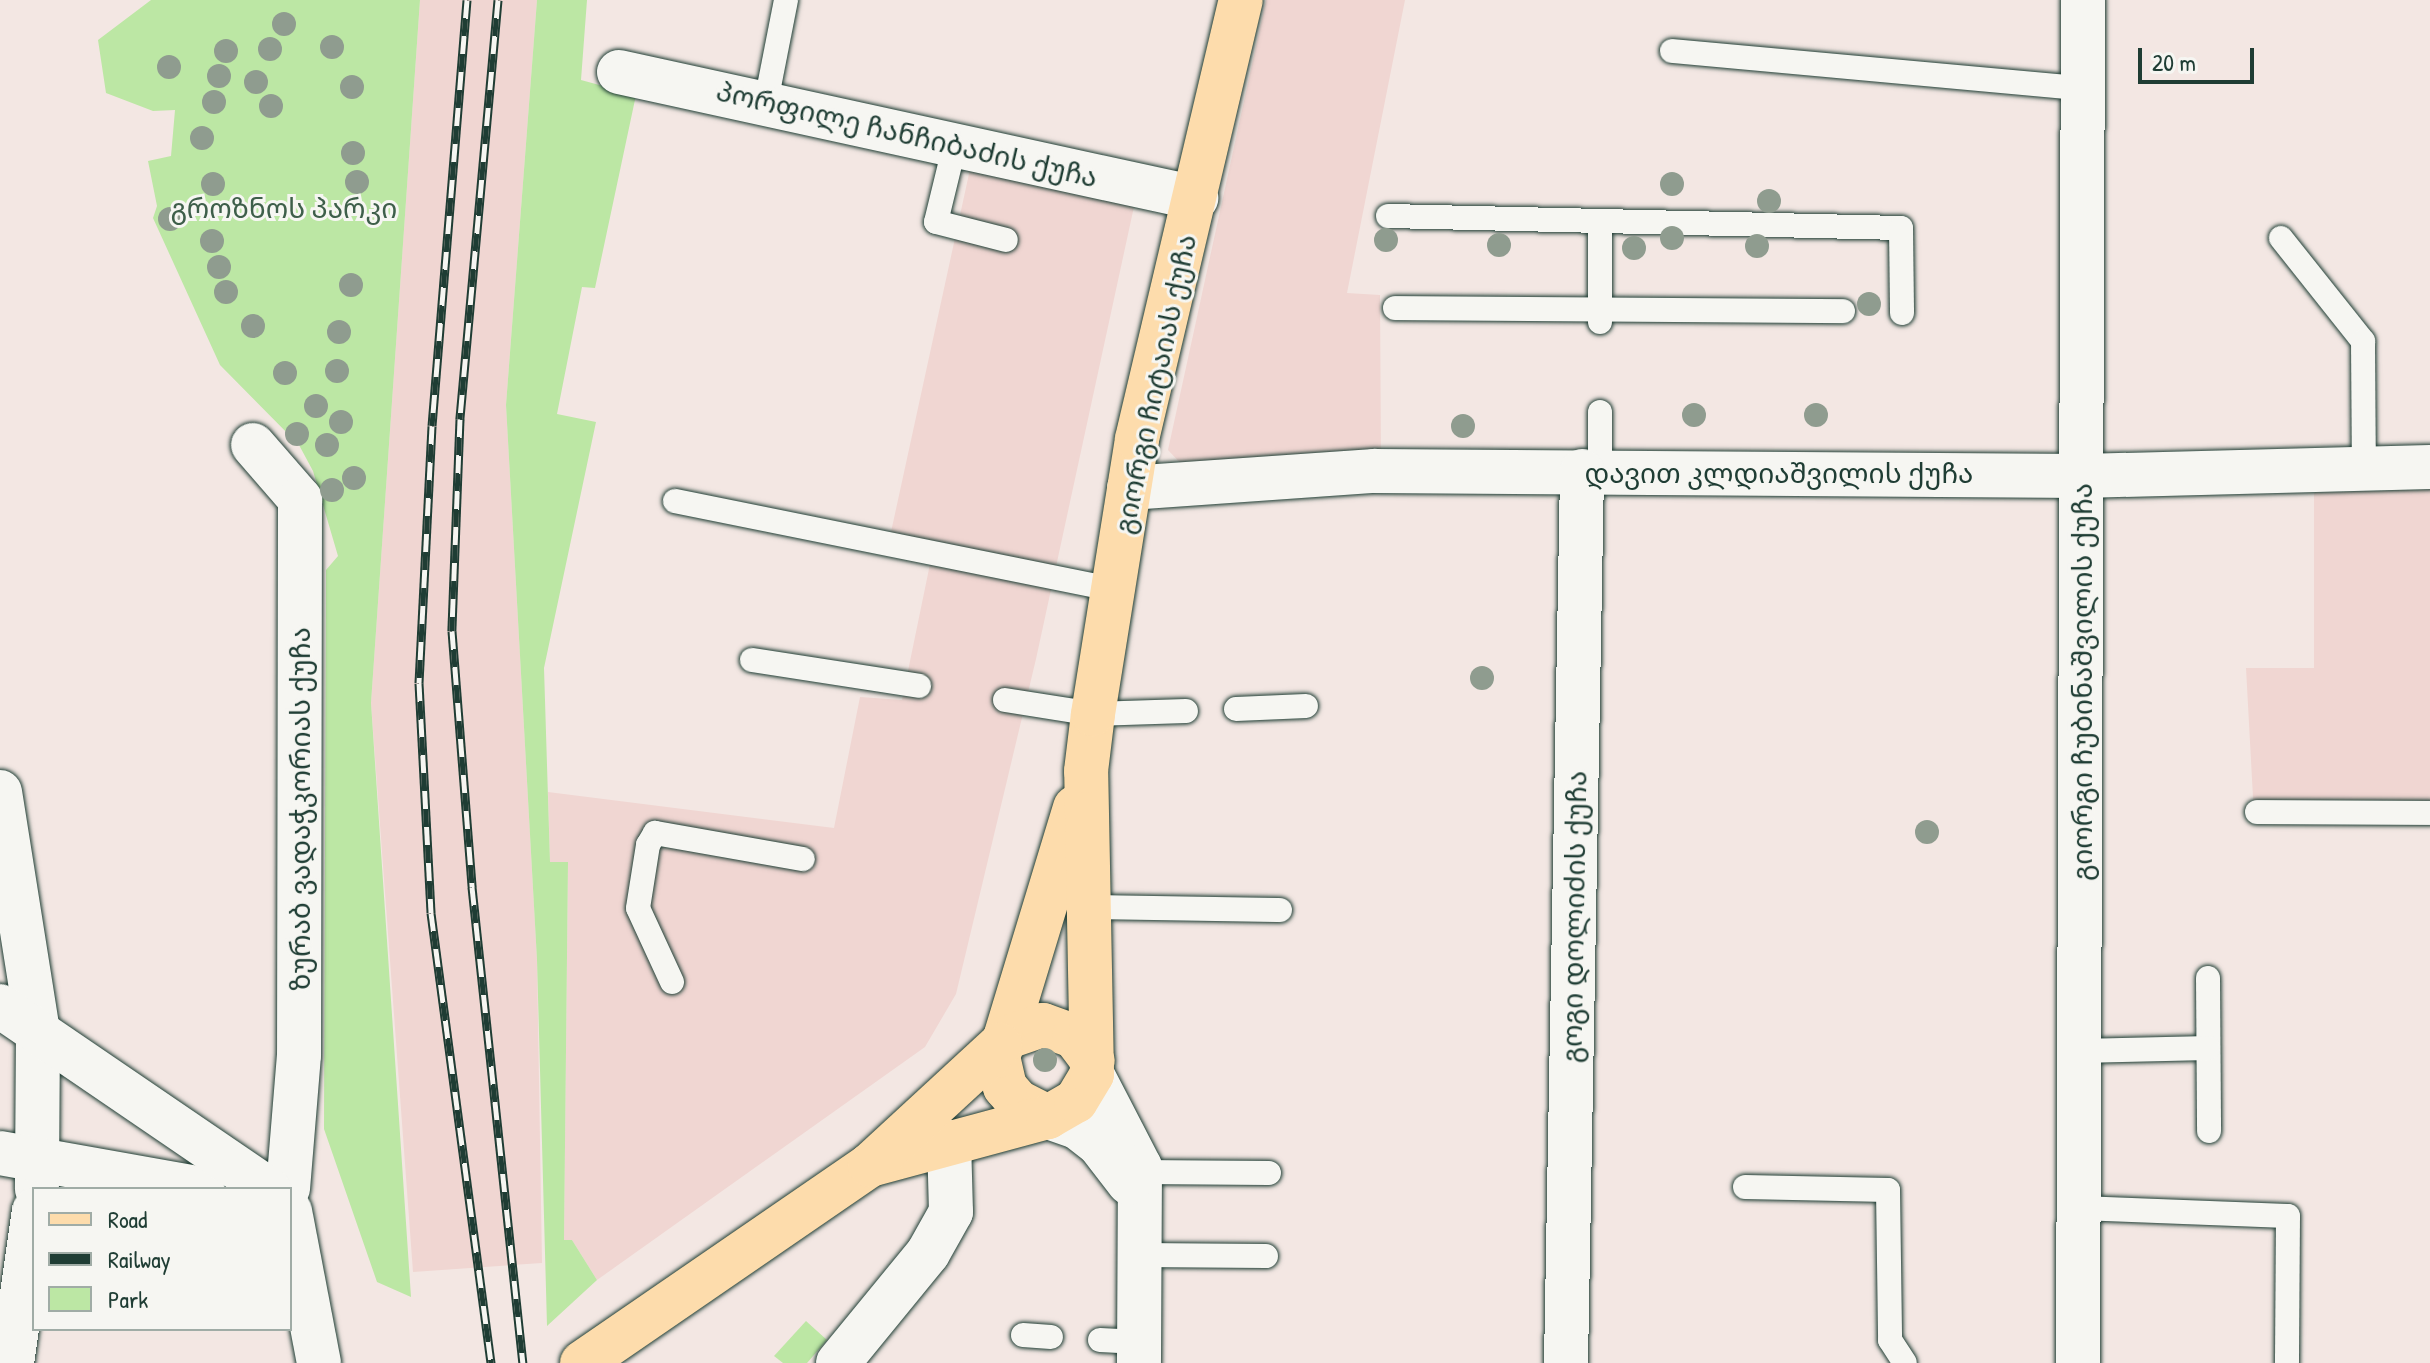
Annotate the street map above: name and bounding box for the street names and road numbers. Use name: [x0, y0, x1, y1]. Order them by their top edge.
street label: პორფილე ჩანჩიბაძის ქუჩა: [713, 74, 1101, 194]
street label: გიორგი ჩიტაიას ქუჩა: [1107, 231, 1203, 537]
street label: დავით კლდიაშვილის ქუჩა: [1585, 456, 1973, 490]
street label: გიორგი ჩუბინაშვილის ქუჩა: [2065, 483, 2099, 881]
street label: ზურაბ ვადაჭკორიას ქუჩა: [283, 627, 317, 991]
street label: გოგი დოლიძის ქუჩა: [1555, 770, 1593, 1064]

